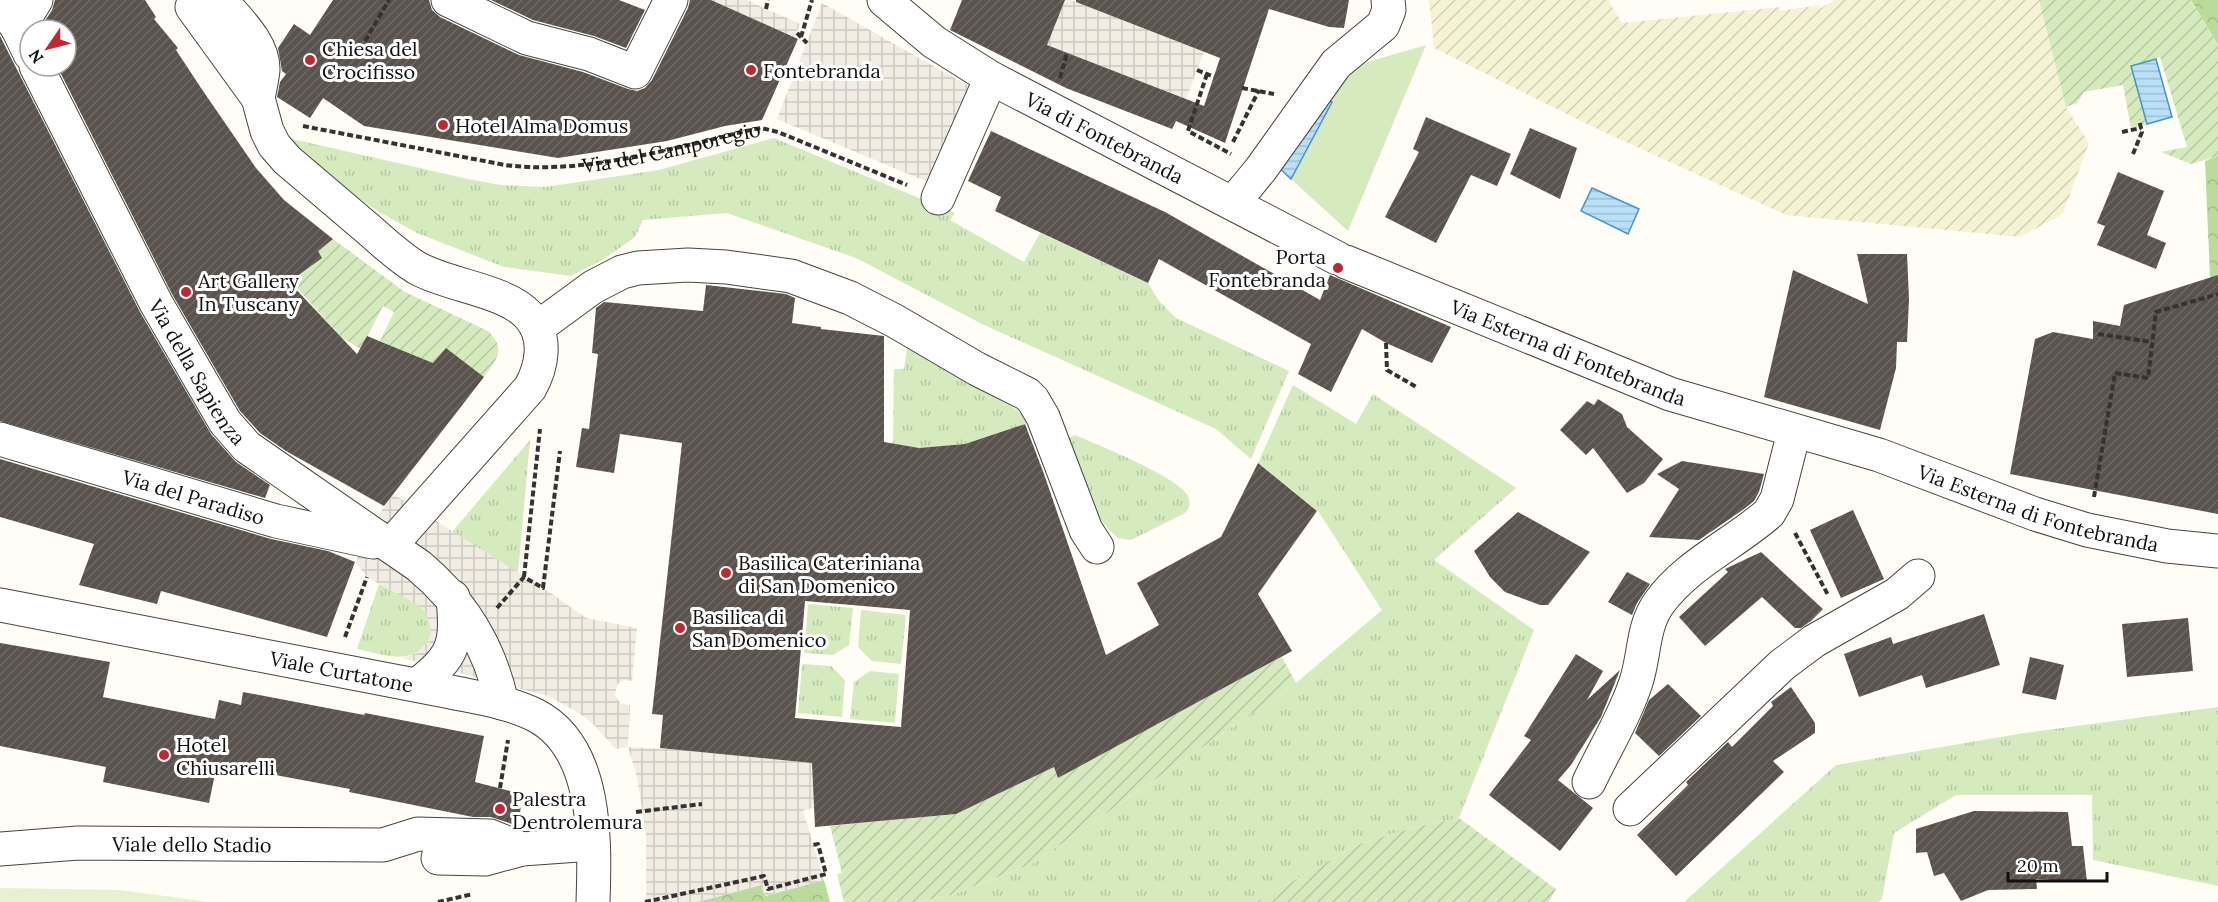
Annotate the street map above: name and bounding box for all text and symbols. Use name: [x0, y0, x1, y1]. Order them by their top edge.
north arrow: [18, 18, 78, 78]
place label: Chiesa del Crocifisso: [322, 36, 418, 84]
text: N: [24, 46, 47, 67]
marker: Chiesa del Crocifisso: [303, 53, 317, 67]
place label: Fontebranda: [763, 58, 881, 83]
marker: Fontebranda: [744, 63, 758, 77]
street label: Via di Fontebranda: [1021, 85, 1188, 189]
place label: Hotel Alma Domus: [455, 113, 628, 138]
street label: Via del Camporegio: [580, 116, 762, 177]
marker: Hotel Alma Domus: [436, 118, 450, 132]
place label: Porta Fontebranda: [1208, 244, 1326, 292]
marker: Porta Fontebranda: [1331, 261, 1345, 275]
place label: Art Gallery In Tuscany: [197, 268, 300, 316]
marker: Art Gallery In Tuscany: [179, 285, 193, 299]
street label: Via Esterna di Fontebranda: [1446, 293, 1689, 410]
street label: Via della Sapienza: [143, 294, 251, 450]
street label: Via Esterna di Fontebranda: [1914, 458, 2161, 557]
street label: Via del Paradiso: [119, 463, 268, 529]
place label: Basilica Cateriniana di San Domenico: [738, 550, 920, 598]
marker: Basilica Cateriniana di San Domenico: [719, 566, 733, 580]
place label: Basilica di San Domenico: [692, 604, 826, 652]
marker: Basilica di San Domenico: [673, 621, 687, 635]
street label: Viale Curtatone: [267, 645, 416, 697]
place label: Hotel Chiusarelli: [176, 732, 275, 780]
marker: Hotel Chiusarelli: [157, 748, 171, 762]
place label: Palestra Dentrolemura: [512, 786, 643, 834]
marker: Palestra Dentrolemura: [493, 802, 507, 816]
street label: Viale dello Stadio: [111, 831, 272, 857]
scale bar: [2008, 845, 2107, 883]
text: 20 m: [2017, 854, 2059, 877]

